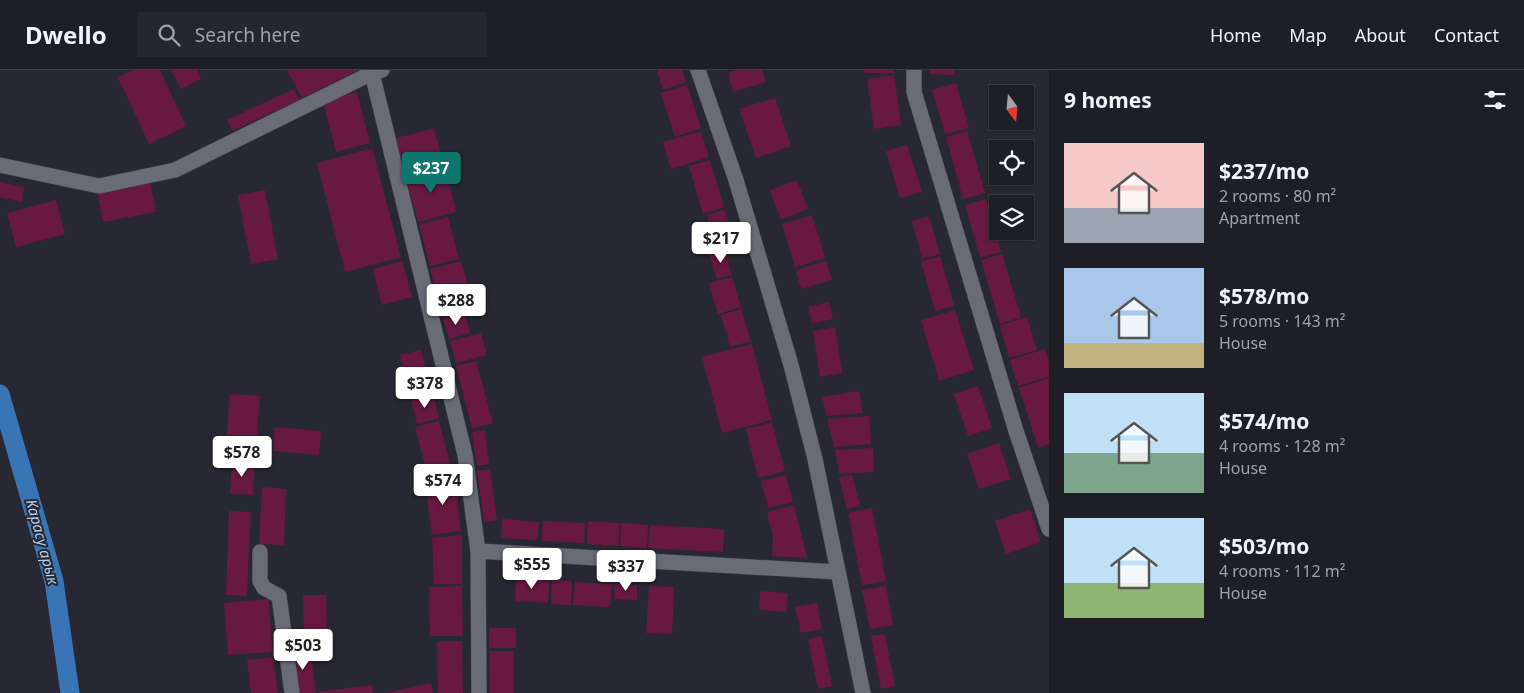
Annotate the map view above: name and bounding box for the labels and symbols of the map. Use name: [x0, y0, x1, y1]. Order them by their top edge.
north arrow: [989, 85, 1034, 130]
pin: $237: [401, 152, 461, 194]
pin: $217: [691, 222, 751, 264]
pin: $288: [426, 284, 486, 326]
pin: $378: [395, 366, 455, 409]
pin: $578: [212, 436, 272, 478]
pin: $574: [413, 464, 473, 506]
water label: Карасу арык: [22, 497, 64, 588]
pin: $555: [502, 548, 562, 590]
pin: $337: [596, 550, 656, 592]
pin: $503: [273, 628, 333, 671]

